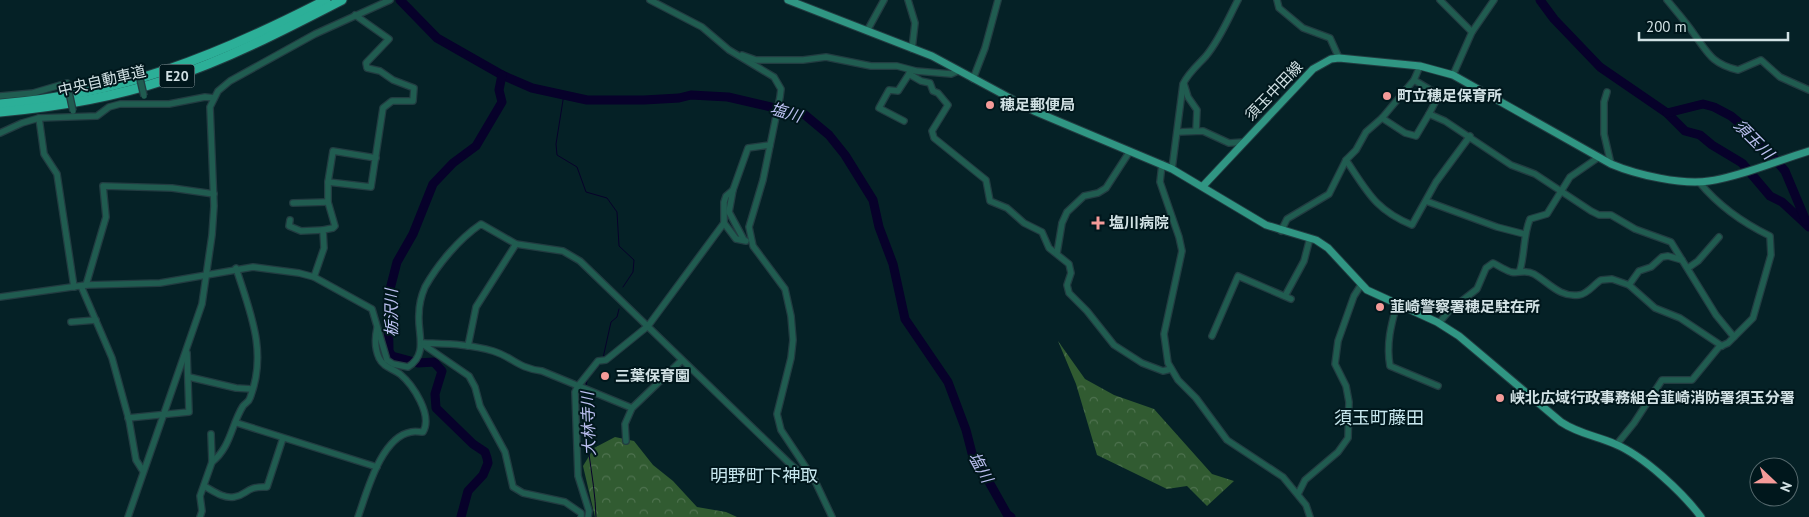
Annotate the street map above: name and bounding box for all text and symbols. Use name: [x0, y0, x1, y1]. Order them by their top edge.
scale bar: [1639, 10, 1788, 42]
text: 200 m: [1646, 17, 1687, 36]
street label: 須玉中田線: [1241, 57, 1307, 124]
street label: 中央自動車道: [56, 61, 148, 100]
road number: E20: [160, 64, 194, 88]
place label: 町立穂足保育所: [1397, 86, 1502, 105]
marker: 町立穂足保育所: [1381, 90, 1393, 102]
place label: 穂足郵便局: [1000, 95, 1075, 114]
water label: 塩川: [768, 98, 806, 127]
marker: 穂足郵便局: [984, 99, 996, 111]
water label: 須玉川: [1730, 115, 1779, 164]
place label: 塩川病院: [1109, 213, 1169, 232]
marker: 塩川病院: [1091, 216, 1105, 230]
water label: 栃沢川: [381, 287, 401, 337]
place label: 韮崎警察署穂足駐在所: [1390, 297, 1540, 316]
marker: 韮崎警察署穂足駐在所: [1374, 301, 1386, 313]
place label: 三葉保育園: [615, 366, 690, 385]
marker: 三葉保育園: [599, 370, 611, 382]
place label: 峡北広域行政事務組合韮崎消防署須玉分署: [1510, 388, 1795, 407]
water label: 大林寺川: [577, 390, 599, 456]
marker: 峡北広域行政事務組合韮崎消防署須玉分署: [1494, 392, 1506, 404]
district label: 須玉町藤田: [1334, 406, 1424, 429]
water label: 塩川: [964, 448, 998, 488]
north arrow: [1749, 457, 1799, 507]
district label: 明野町下神取: [710, 464, 818, 487]
text: N: [1776, 479, 1796, 495]

